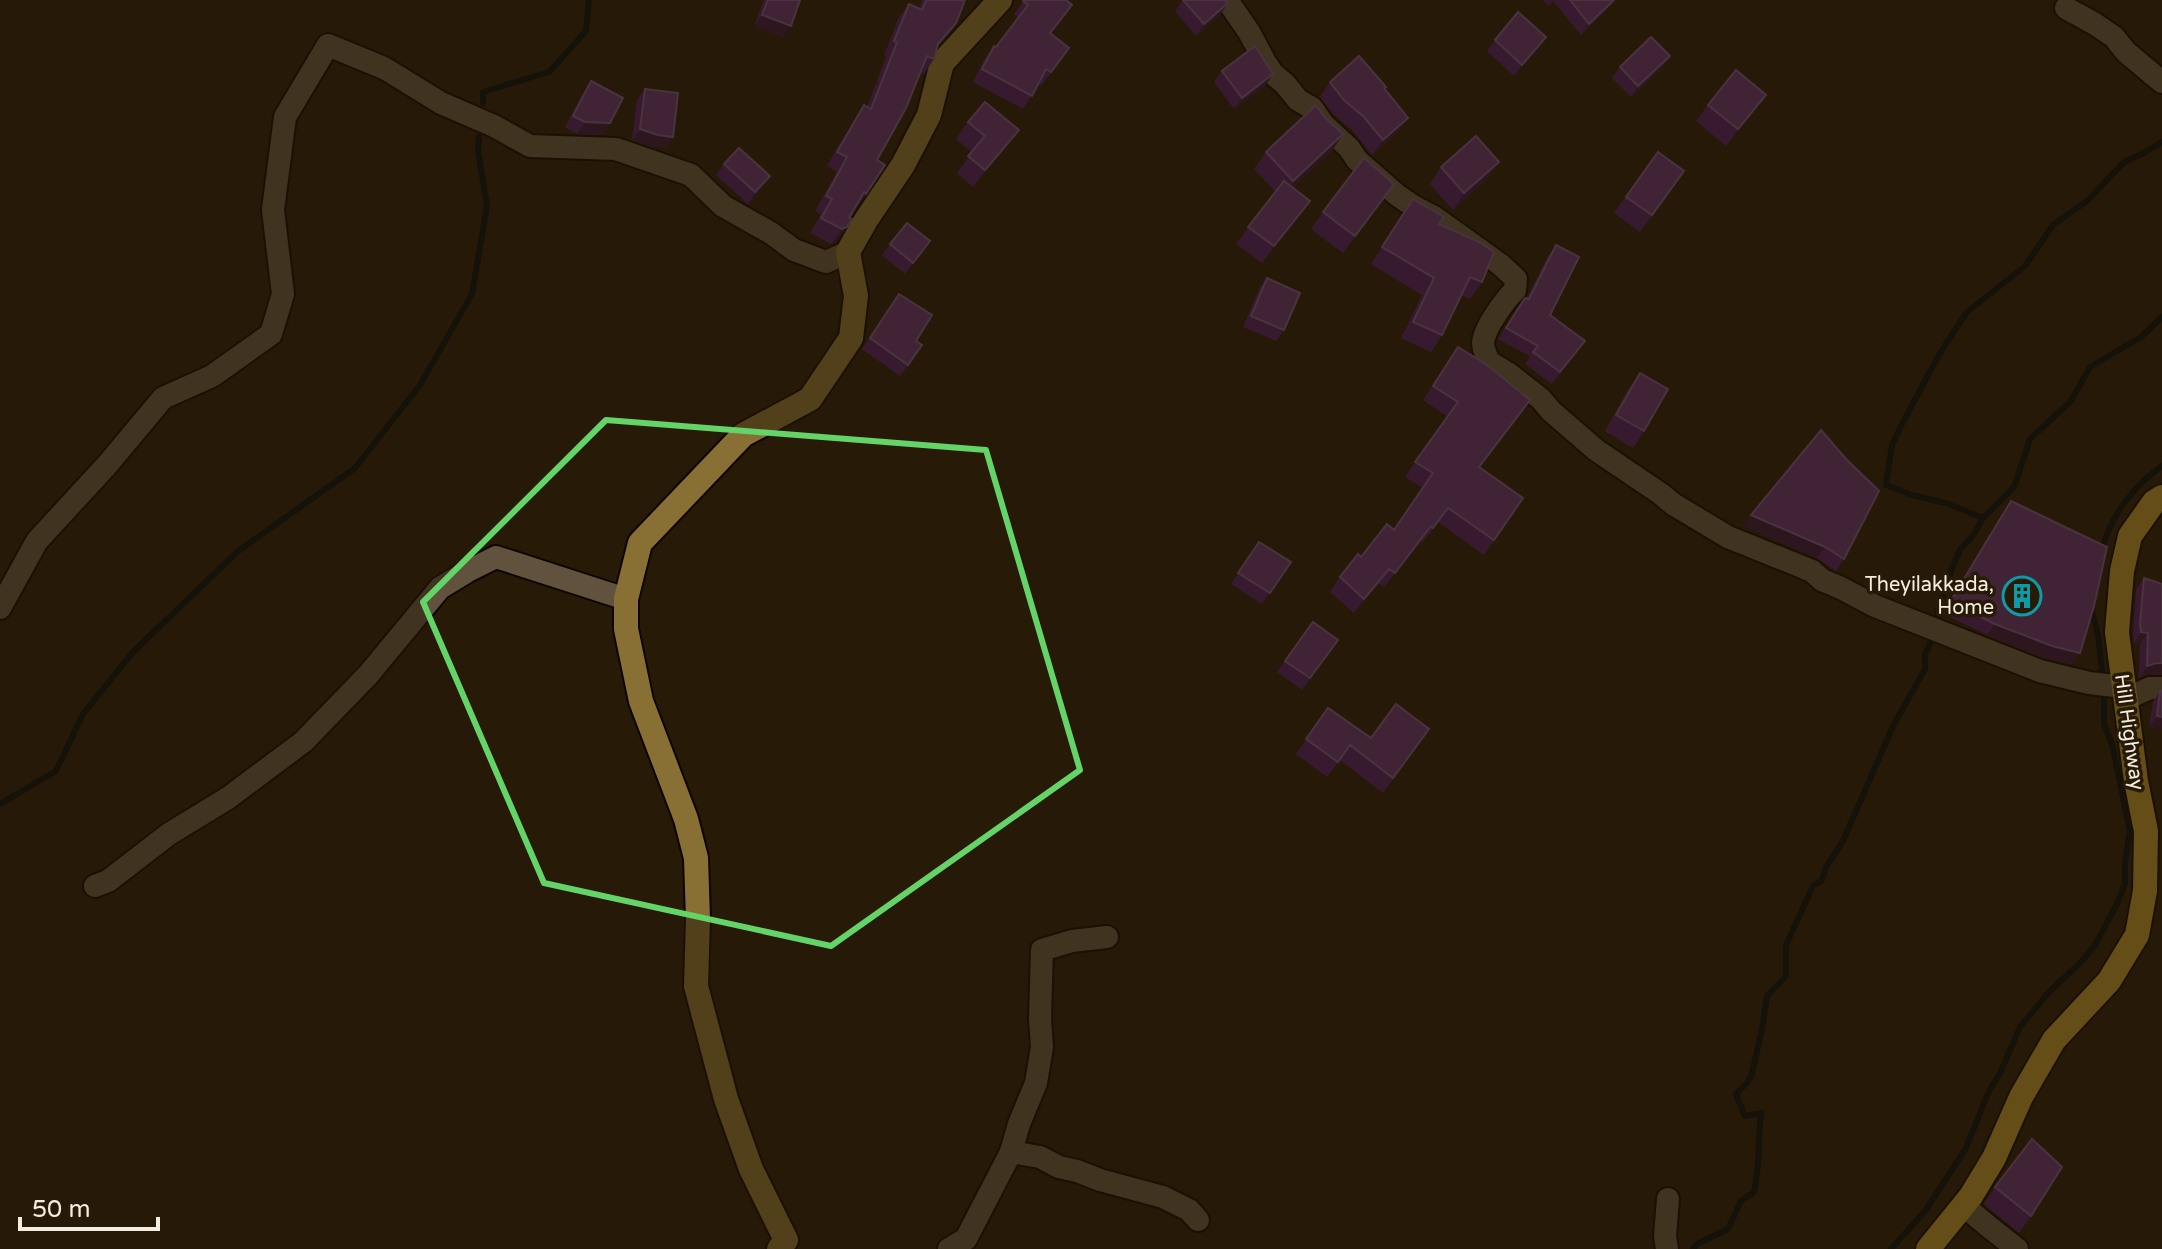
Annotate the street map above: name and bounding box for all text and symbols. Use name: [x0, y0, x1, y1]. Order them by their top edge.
place label: Theyilakkada, Home: [1865, 573, 1994, 620]
building icon: Theyilakkada, Home: [2001, 575, 2043, 617]
street label: Hill Highway: [2109, 673, 2149, 792]
scale bar: [20, 1181, 158, 1231]
text: 50 m: [32, 1195, 90, 1224]

